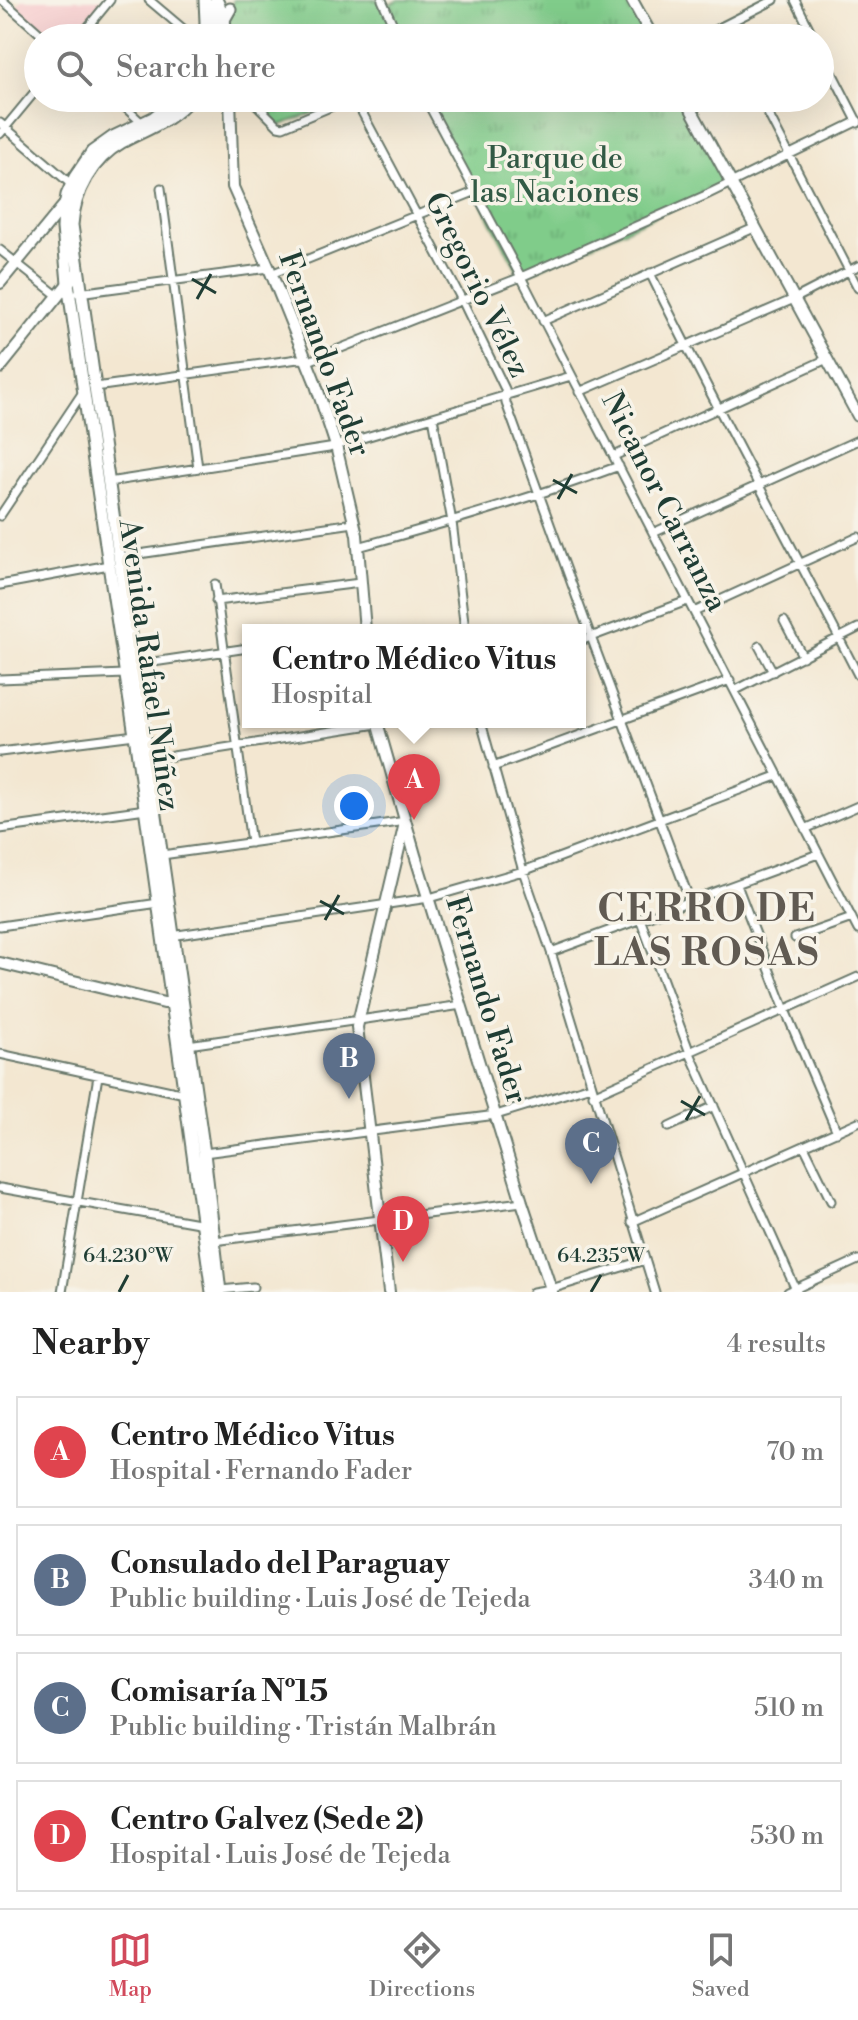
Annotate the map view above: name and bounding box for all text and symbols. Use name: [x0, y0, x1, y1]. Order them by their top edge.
search box: [24, 24, 834, 112]
icon: search: [52, 46, 96, 90]
text: Search here: [116, 49, 276, 87]
park label: Parque de las Naciones: [471, 140, 639, 212]
street label: Gregorio Vélez: [416, 186, 538, 384]
street label: Fernando Fader: [269, 246, 379, 462]
street label: Nicanor Carranza: [592, 386, 736, 619]
street label: Avenida Rafael Núñez: [110, 516, 188, 813]
popup: [242, 624, 586, 728]
text: Centro Médico Vitus: [272, 641, 556, 679]
text: Hospital: [272, 679, 372, 711]
pin: A: [388, 754, 440, 820]
your location: [334, 786, 374, 826]
district label: CERRO DE LAS ROSAS: [594, 886, 820, 977]
street label: Fernando Fader: [436, 891, 536, 1109]
pin: B: [323, 1033, 375, 1099]
pin: C: [565, 1118, 617, 1184]
pin: D: [377, 1196, 429, 1262]
text: 64.230°W: [83, 1244, 174, 1269]
text: 64.235°W: [557, 1244, 646, 1269]
text: Nearby: [32, 1323, 150, 1365]
text: 4 results: [727, 1328, 826, 1360]
text: Centro Médico Vitus: [110, 1417, 395, 1455]
text: A: [51, 1436, 69, 1468]
text: 70 m: [766, 1436, 824, 1468]
text: Hospital · Fernando Fader: [110, 1455, 412, 1487]
text: Consulado del Paraguay: [110, 1545, 450, 1583]
text: B: [50, 1564, 70, 1596]
text: 340 m: [748, 1564, 824, 1596]
text: Public building · Luis José de Tejeda: [110, 1583, 531, 1615]
text: Comisaría Nº15: [110, 1673, 328, 1711]
text: C: [51, 1692, 69, 1724]
text: 510 m: [754, 1692, 824, 1724]
text: Public building · Tristán Malbrán: [110, 1711, 497, 1743]
text: Centro Galvez (Sede 2): [110, 1801, 424, 1839]
text: D: [50, 1820, 70, 1852]
text: 530 m: [750, 1820, 824, 1852]
text: Hospital · Luis José de Tejeda: [110, 1839, 451, 1871]
tab: Map: [108, 1928, 152, 2003]
tab: Directions: [369, 1928, 475, 2003]
tab: Saved: [692, 1928, 750, 2003]

